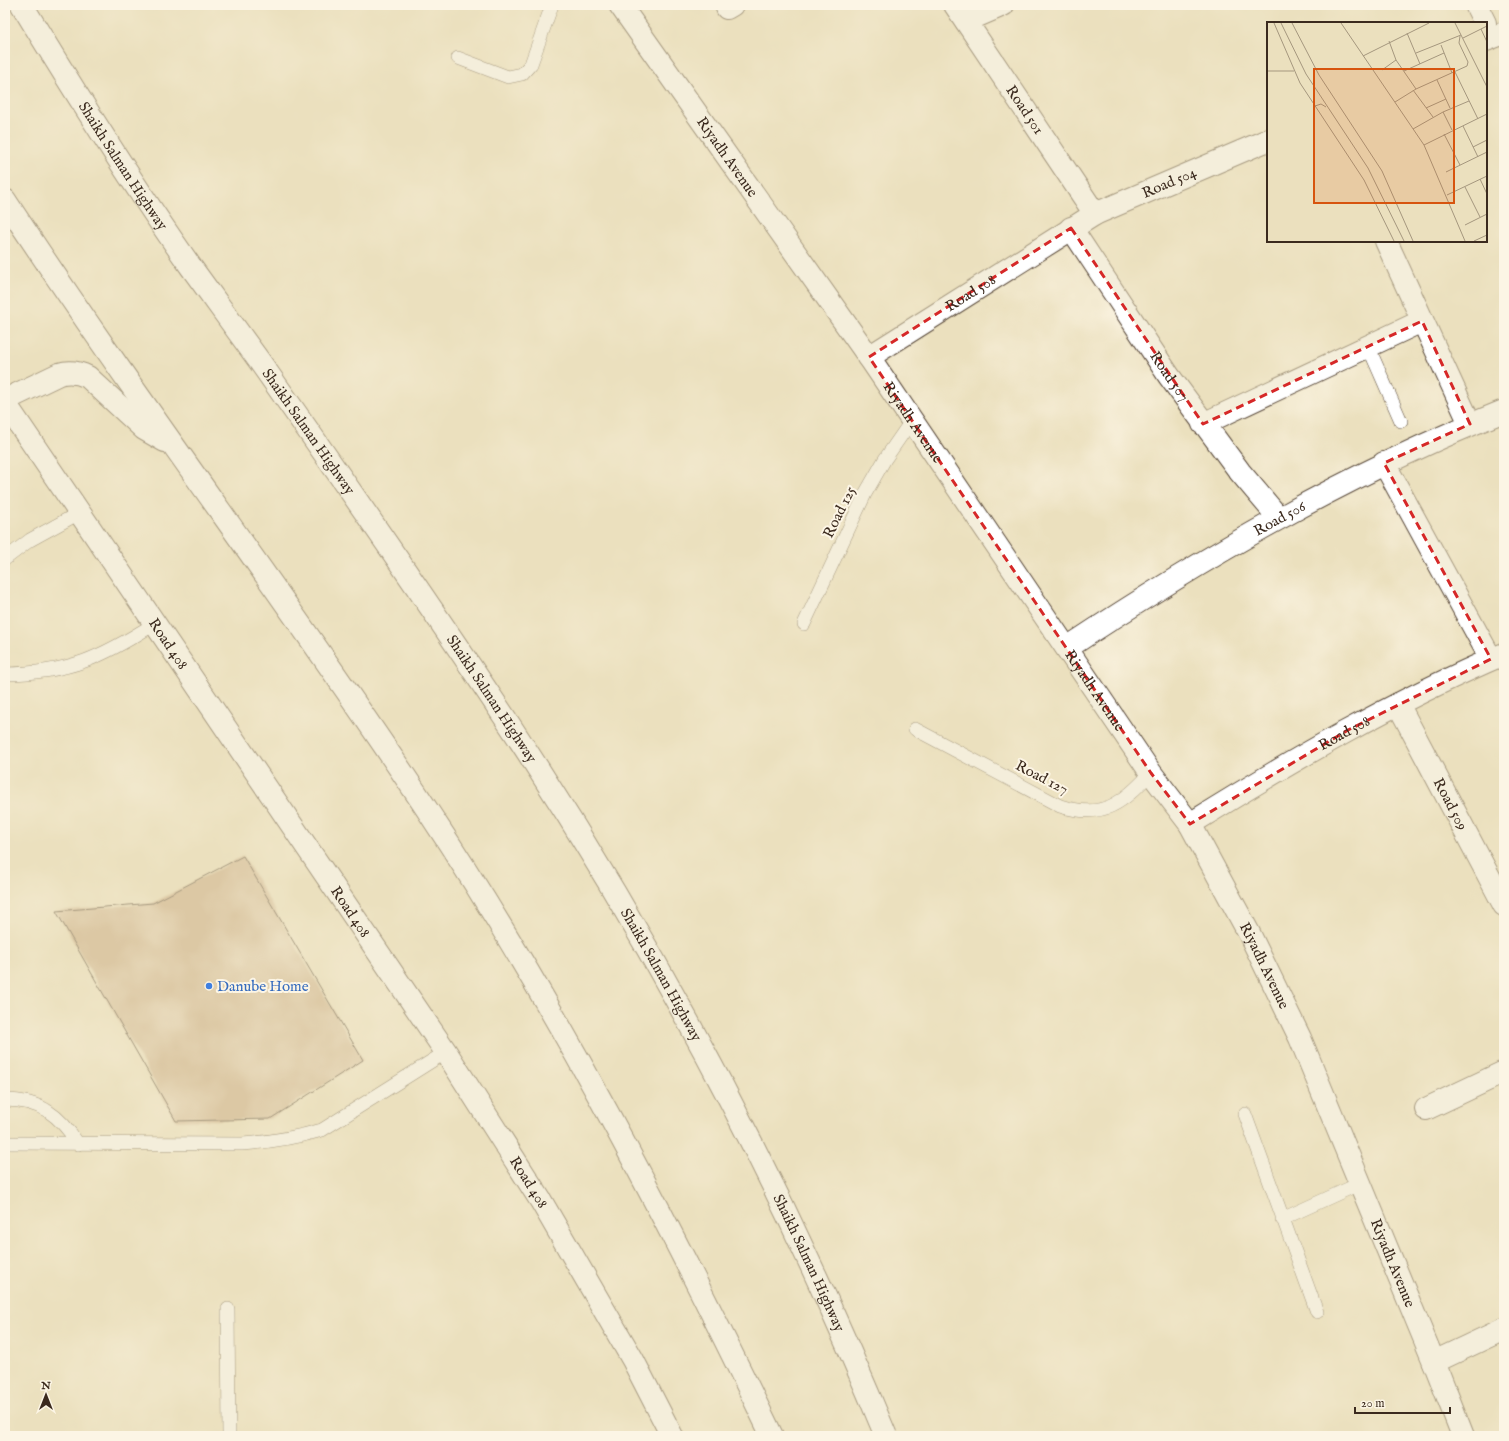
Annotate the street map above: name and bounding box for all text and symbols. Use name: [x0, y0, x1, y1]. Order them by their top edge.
inset map: [1267, 22, 1487, 242]
street label: Road 501: [1001, 82, 1048, 138]
street label: Shaikh Salman Highway: [74, 98, 172, 234]
street label: Riyadh Avenue: [692, 113, 762, 201]
street label: Road 504: [1139, 163, 1200, 203]
street label: Road 508: [942, 270, 999, 316]
street label: Road 507: [1145, 348, 1193, 405]
street label: Shaikh Salman Highway: [258, 365, 359, 499]
street label: Riyadh Avenue: [879, 378, 947, 467]
street label: Road 125: [819, 483, 860, 541]
street label: Road 506: [1250, 497, 1310, 541]
street label: Road 408: [144, 615, 192, 673]
street label: Shaikh Salman Highway: [442, 631, 541, 767]
street label: Riyadh Avenue: [1060, 646, 1129, 735]
street label: Road 508: [1315, 711, 1373, 755]
street label: Road 127: [1012, 756, 1071, 799]
street label: Road 509: [1429, 775, 1472, 834]
street label: Road 408: [326, 883, 374, 941]
street label: Shaikh Salman Highway: [616, 905, 706, 1045]
street label: Riyadh Avenue: [1235, 919, 1294, 1012]
place label: Danube Home: [217, 977, 309, 996]
marker: Danube Home: [204, 981, 214, 991]
street label: Road 408: [505, 1153, 552, 1212]
street label: Shaikh Salman Highway: [769, 1191, 849, 1335]
street label: Riyadh Avenue: [1366, 1216, 1419, 1310]
north arrow: [26, 1375, 66, 1415]
text: N: [40, 1379, 51, 1393]
scale bar: [1355, 1389, 1450, 1415]
text: 20 m: [1361, 1396, 1384, 1411]

